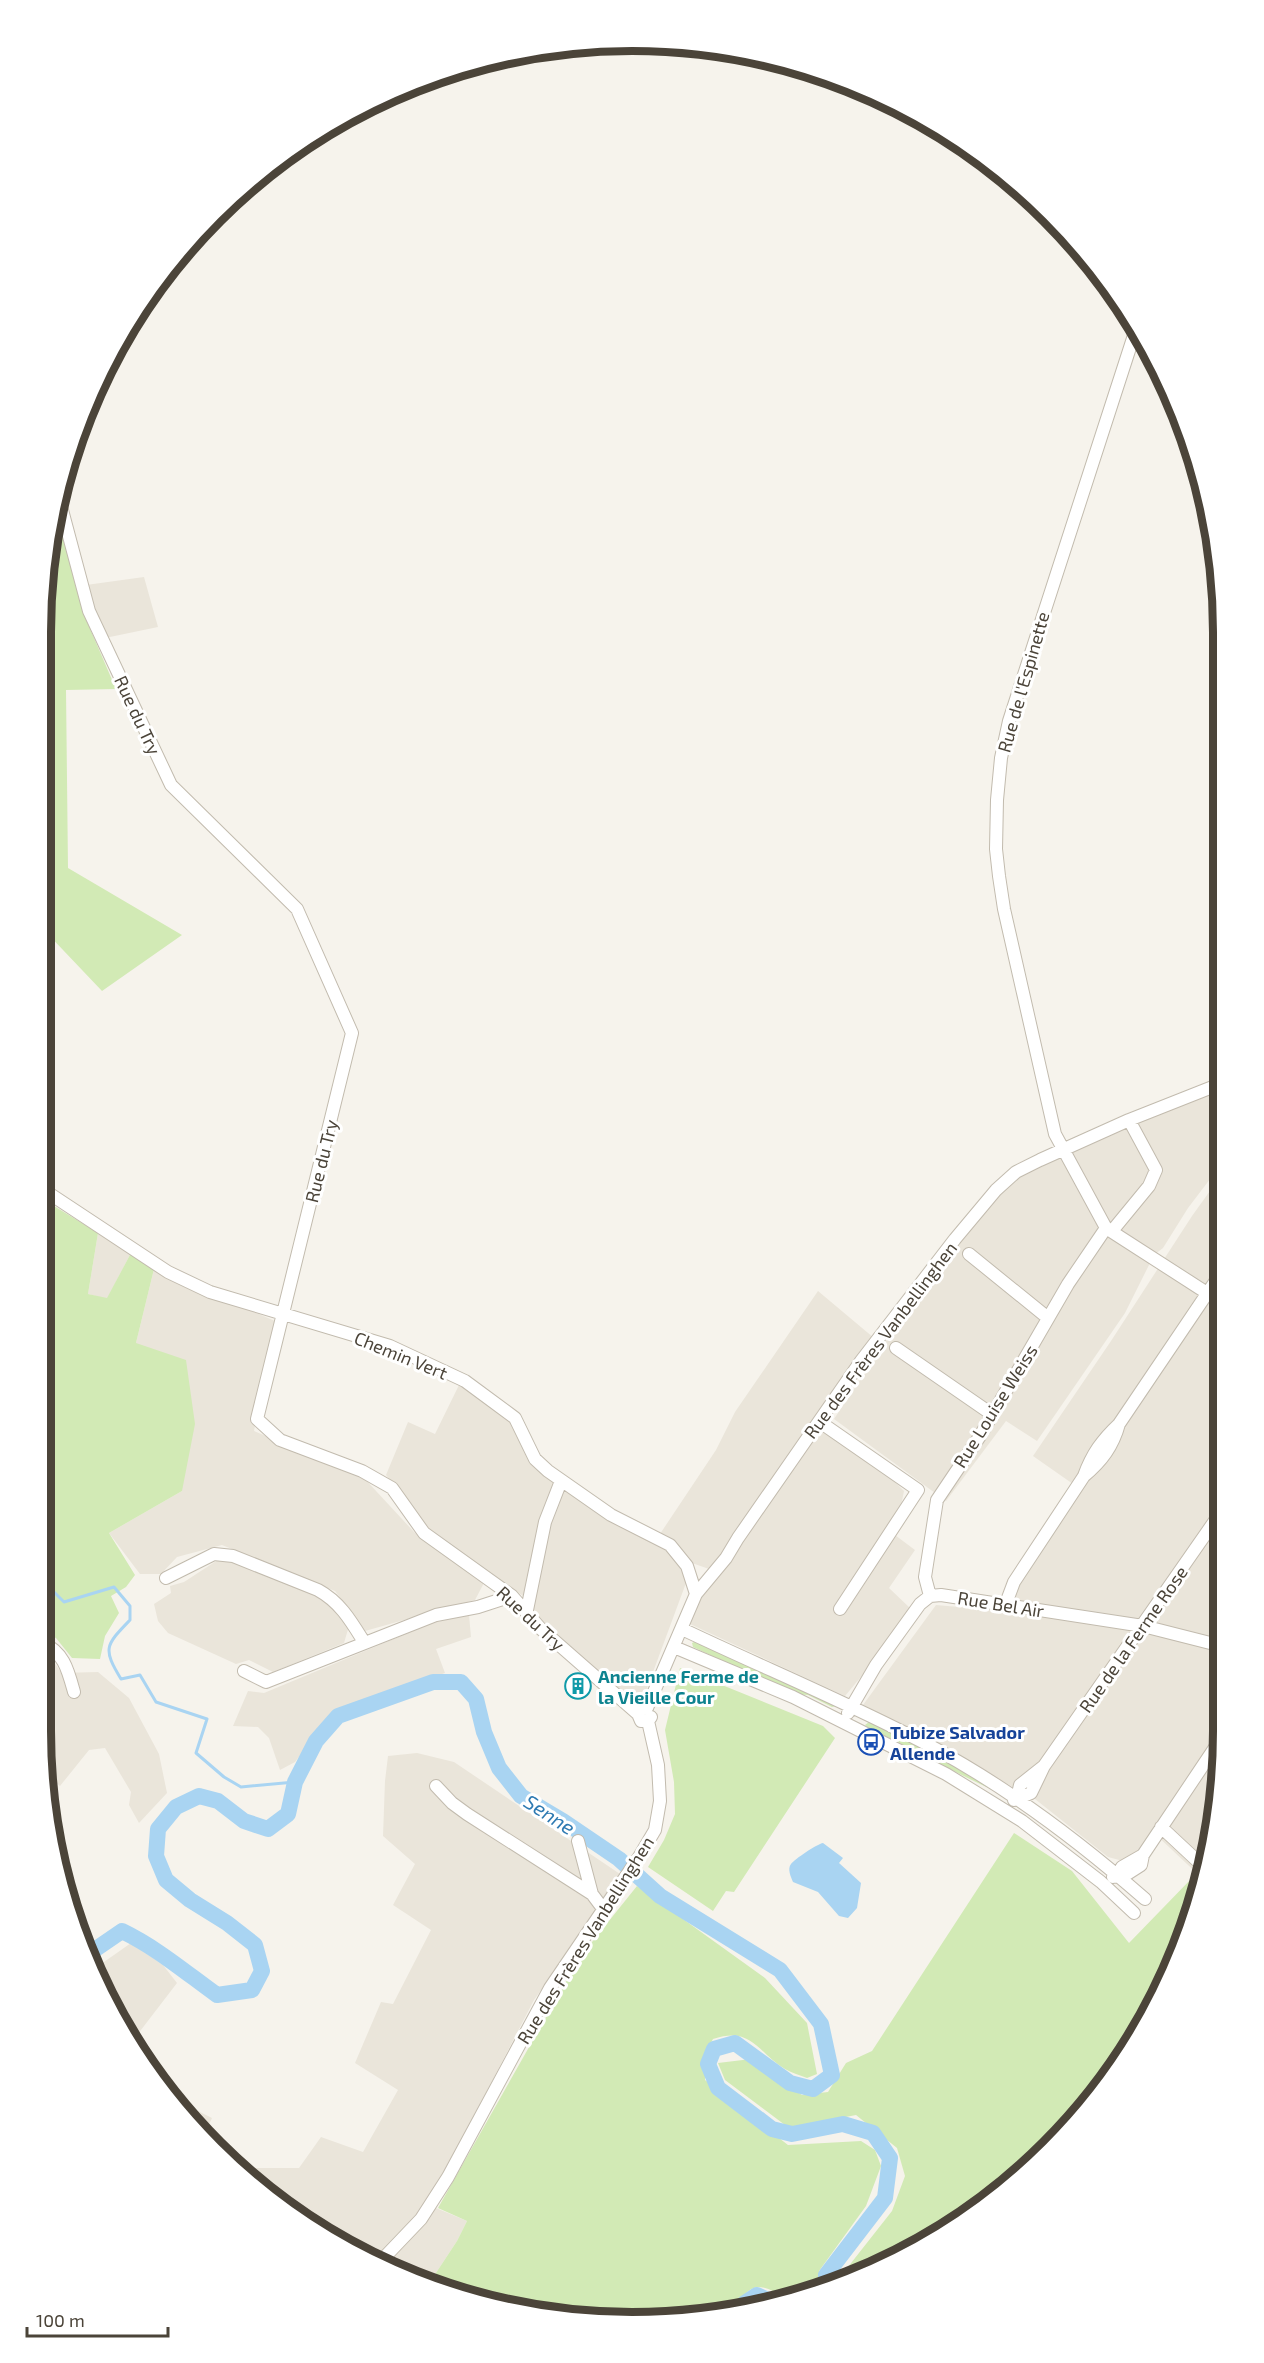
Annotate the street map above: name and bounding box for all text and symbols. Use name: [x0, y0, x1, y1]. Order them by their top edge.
street label: Rue de l'Espinette: [992, 609, 1054, 755]
street label: Rue du Try: [110, 672, 166, 758]
street label: Rue du Try: [300, 1117, 342, 1205]
street label: Rue des Frères Vanbellinghen: [799, 1237, 961, 1443]
street label: Chemin Vert: [351, 1326, 451, 1384]
street label: Rue Louise Weiss: [948, 1340, 1042, 1472]
street label: Rue de la Ferme Rose: [1074, 1561, 1192, 1717]
street label: Rue du Try: [493, 1581, 570, 1655]
street label: Rue Bel Air: [956, 1586, 1046, 1622]
place label: Ancienne Ferme de la Vieille Cour: [598, 1665, 759, 1708]
building icon: Ancienne Ferme de la Vieille Cour: [563, 1671, 593, 1701]
place label: Tubize Salvador Allende: [890, 1721, 1025, 1764]
bus stop icon: Tubize Salvador Allende: [856, 1727, 886, 1757]
water label: Senne: [520, 1789, 580, 1839]
street label: Rue des Frères Vanbellinghen: [512, 1832, 658, 2048]
scale bar: [27, 2300, 168, 2338]
text: 100 m: [36, 2309, 85, 2331]

